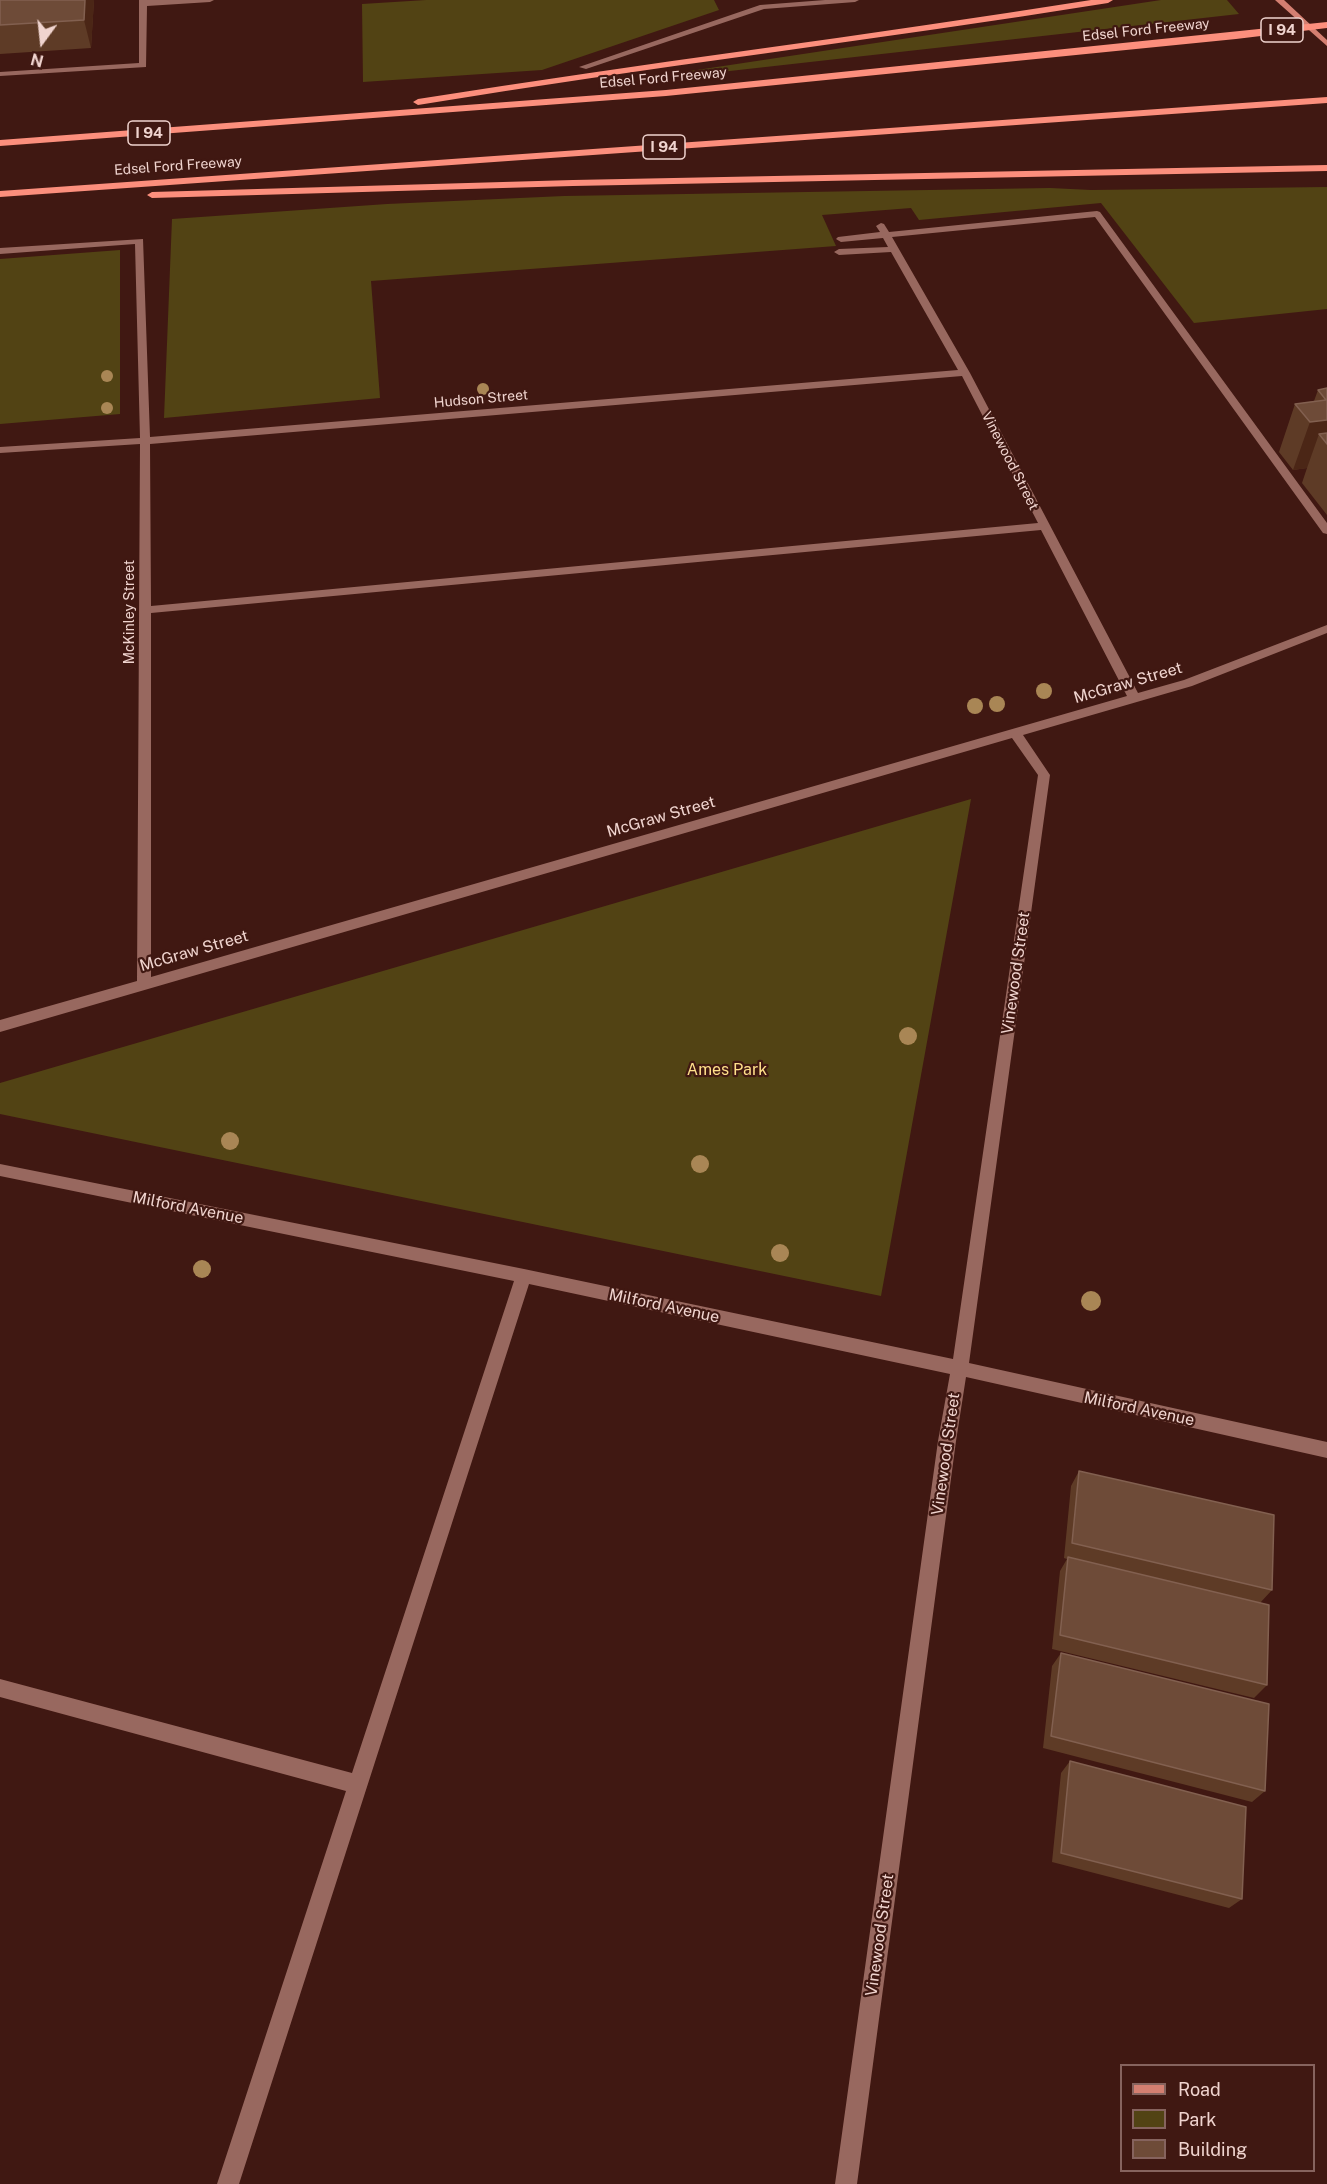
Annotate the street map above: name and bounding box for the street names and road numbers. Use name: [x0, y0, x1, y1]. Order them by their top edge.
street label: Edsel Ford Freeway: [1082, 15, 1210, 45]
road number: I 94: [1261, 18, 1303, 42]
street label: Edsel Ford Freeway: [599, 64, 727, 92]
road number: I 94: [128, 121, 170, 145]
road number: I 94: [643, 135, 685, 159]
street label: Edsel Ford Freeway: [114, 153, 242, 179]
street label: Hudson Street: [433, 387, 529, 411]
street label: Vinewood Street: [978, 409, 1042, 513]
street label: McKinley Street: [122, 560, 138, 664]
street label: McGraw Street: [1071, 658, 1185, 708]
street label: McGraw Street: [604, 792, 718, 842]
street label: Vinewood Street: [998, 910, 1034, 1036]
street label: McGraw Street: [137, 926, 251, 976]
street label: Milford Avenue: [131, 1188, 245, 1228]
street label: Milford Avenue: [607, 1285, 721, 1327]
street label: Milford Avenue: [1082, 1388, 1196, 1430]
street label: Vinewood Street: [928, 1391, 964, 1517]
street label: Vinewood Street: [862, 1872, 898, 1998]

